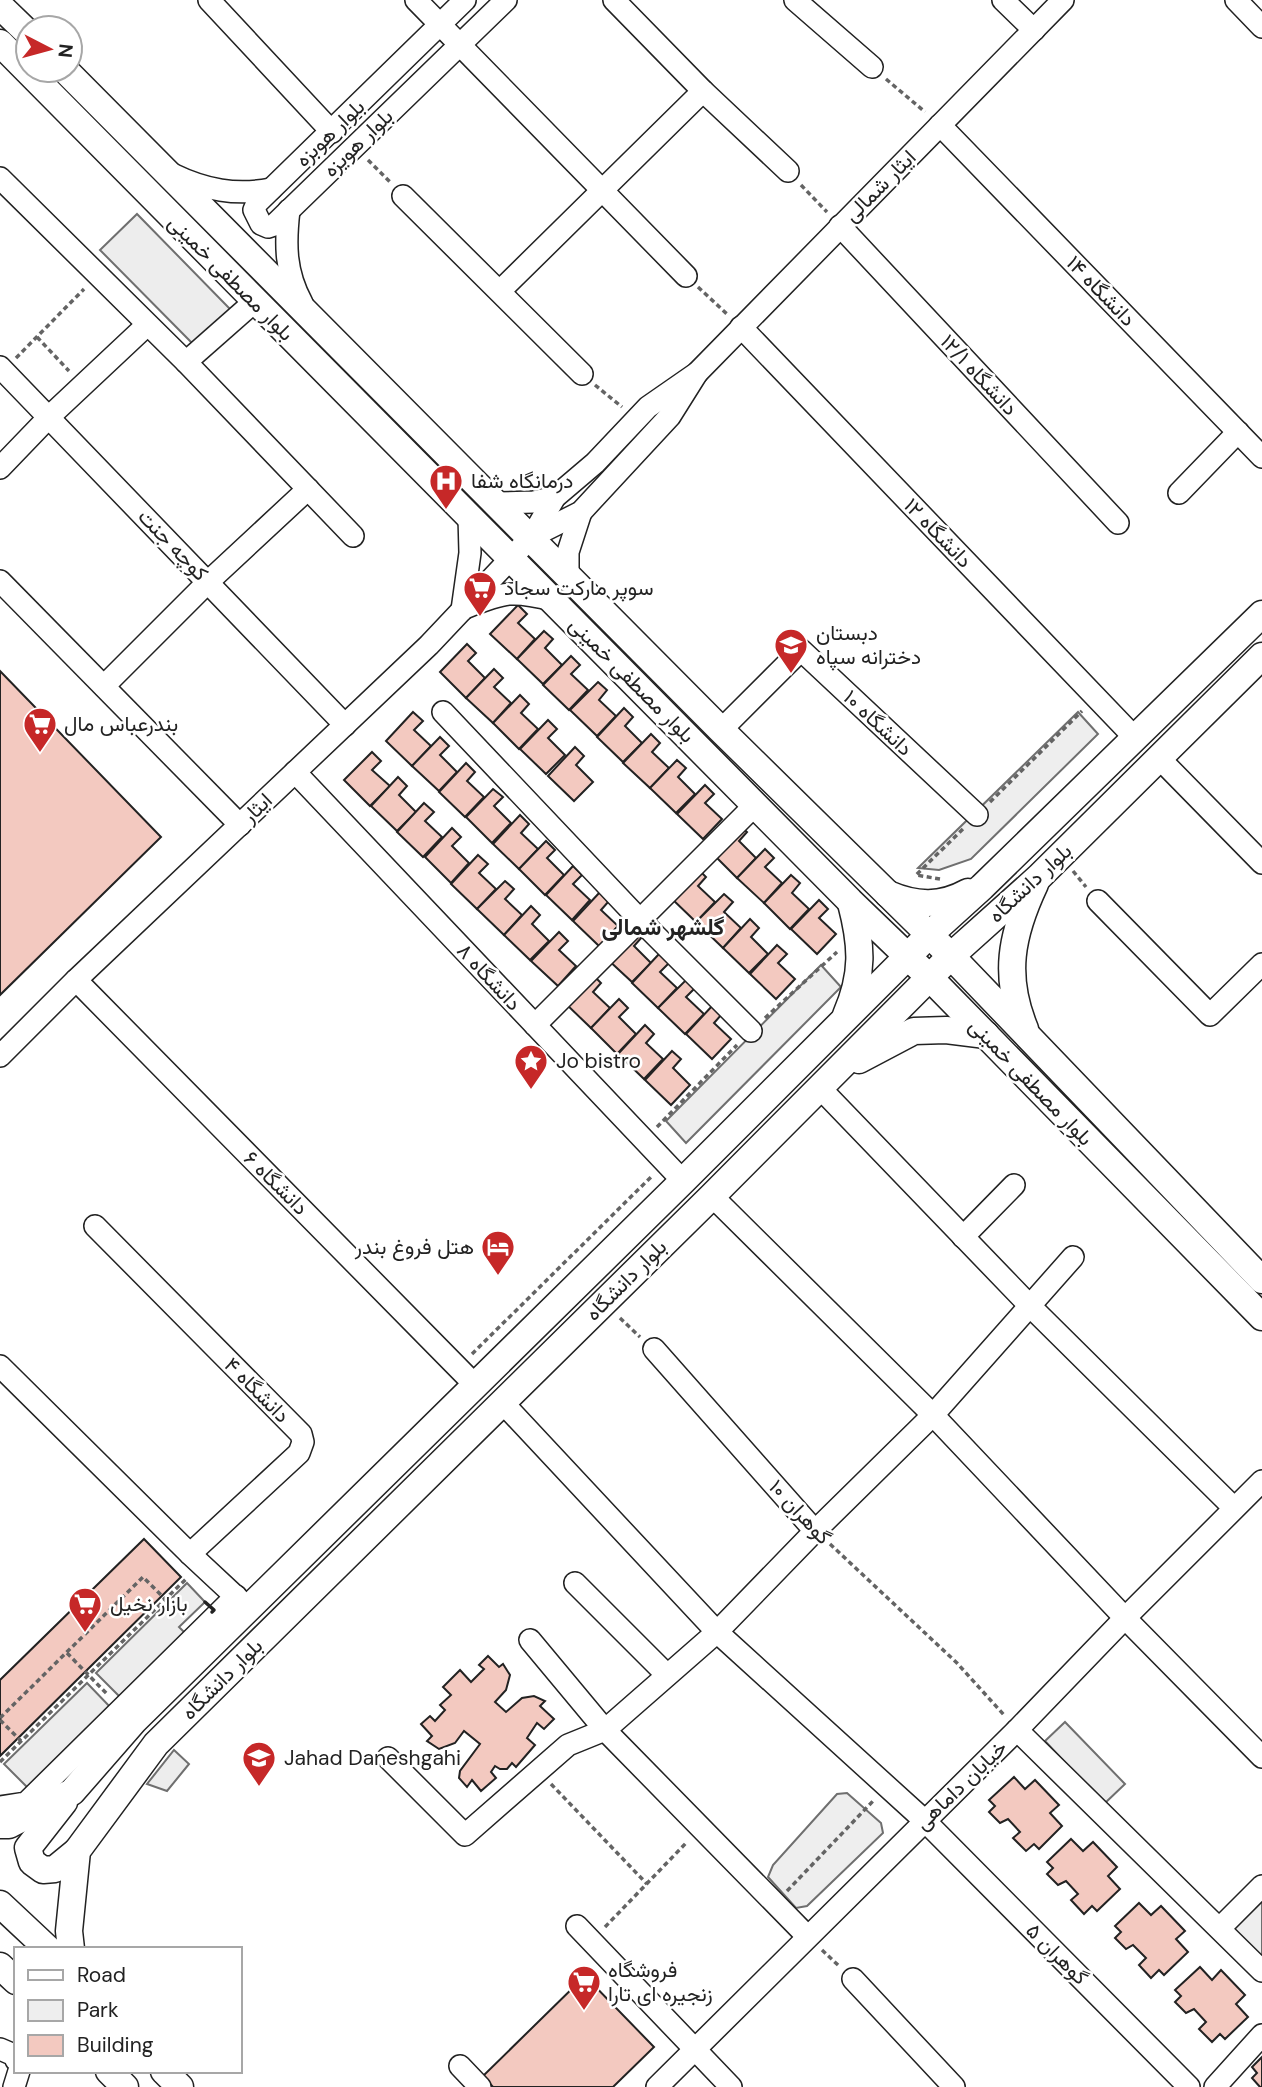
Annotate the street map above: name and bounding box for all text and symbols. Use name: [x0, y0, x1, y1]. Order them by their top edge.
north arrow: [14, 14, 84, 84]
text: N: [52, 43, 79, 59]
street label: بلوار هوبزه: [289, 93, 371, 173]
street label: بلوار هویزه: [317, 103, 399, 183]
street label: ایثار شمالی: [838, 144, 922, 228]
street label: بلوار مصطفی خمینی: [162, 209, 300, 347]
street label: دانشگاه ۱۴: [1060, 250, 1142, 332]
street label: دانشگاه ۱۲/۱: [934, 328, 1024, 422]
hospital icon: درمانگاه شفا: [427, 462, 465, 511]
place label: درمانگاه شفا: [471, 467, 573, 495]
street label: دانشگاه ۱۲: [898, 492, 978, 574]
street label: کوچه جنت: [132, 503, 214, 587]
supermarket icon: سوپر مارکت سجاد: [461, 569, 499, 618]
place label: سوپر مارکت سجاد: [504, 574, 654, 602]
street label: بلوار مصطفی خمینی: [563, 611, 701, 749]
place label: دبستان دخترانه سپاه: [816, 619, 921, 671]
school or university icon: دبستان دخترانه سپاه: [772, 626, 810, 675]
street label: دانشگاه ۱۰: [837, 684, 919, 762]
supermarket icon: بندرعباس مال: [21, 705, 59, 754]
place label: بندرعباس مال: [64, 710, 178, 738]
street label: ایثار: [235, 787, 278, 830]
street label: بلوار دانشگاه: [982, 837, 1078, 929]
district label: گلشهر شمالی: [601, 912, 725, 942]
street label: دانشگاه ۸: [451, 937, 527, 1017]
street label: بلوار مصطفی خمینی: [963, 1012, 1099, 1152]
place icon: Jo bistro: [512, 1042, 550, 1091]
place label: Jo bistro: [556, 1047, 641, 1075]
street label: دانشگاه ۶: [238, 1145, 314, 1221]
hotel icon: هتل فروغ بندر: [479, 1228, 517, 1277]
place label: هتل فروغ بندر: [354, 1233, 474, 1261]
street label: بلوار دانشگاه: [579, 1233, 673, 1327]
street label: دانشگاه ۴: [218, 1351, 296, 1429]
street label: گوهران ۱۰: [763, 1473, 837, 1551]
supermarket icon: بازار نخیل: [66, 1585, 104, 1634]
place label: بازار نخیل: [110, 1590, 188, 1618]
street label: بلوار دانشگاه: [175, 1632, 269, 1726]
street label: خیابان داماهی: [909, 1734, 1013, 1836]
school or university icon: Jahad Daneshgahi: [240, 1739, 278, 1788]
place label: Jahad Daneshgahi: [284, 1744, 461, 1772]
street label: گوهران ۵: [1020, 1917, 1094, 1991]
legend: [14, 1947, 242, 2073]
place label: فروشگاه زنجیره ای تارا: [608, 1956, 713, 2008]
text: Road: [77, 1961, 126, 1989]
supermarket icon: فروشگاه زنجیره ای تارا: [565, 1963, 603, 2012]
text: Park: [77, 1996, 119, 2024]
text: Building: [77, 2031, 154, 2059]

